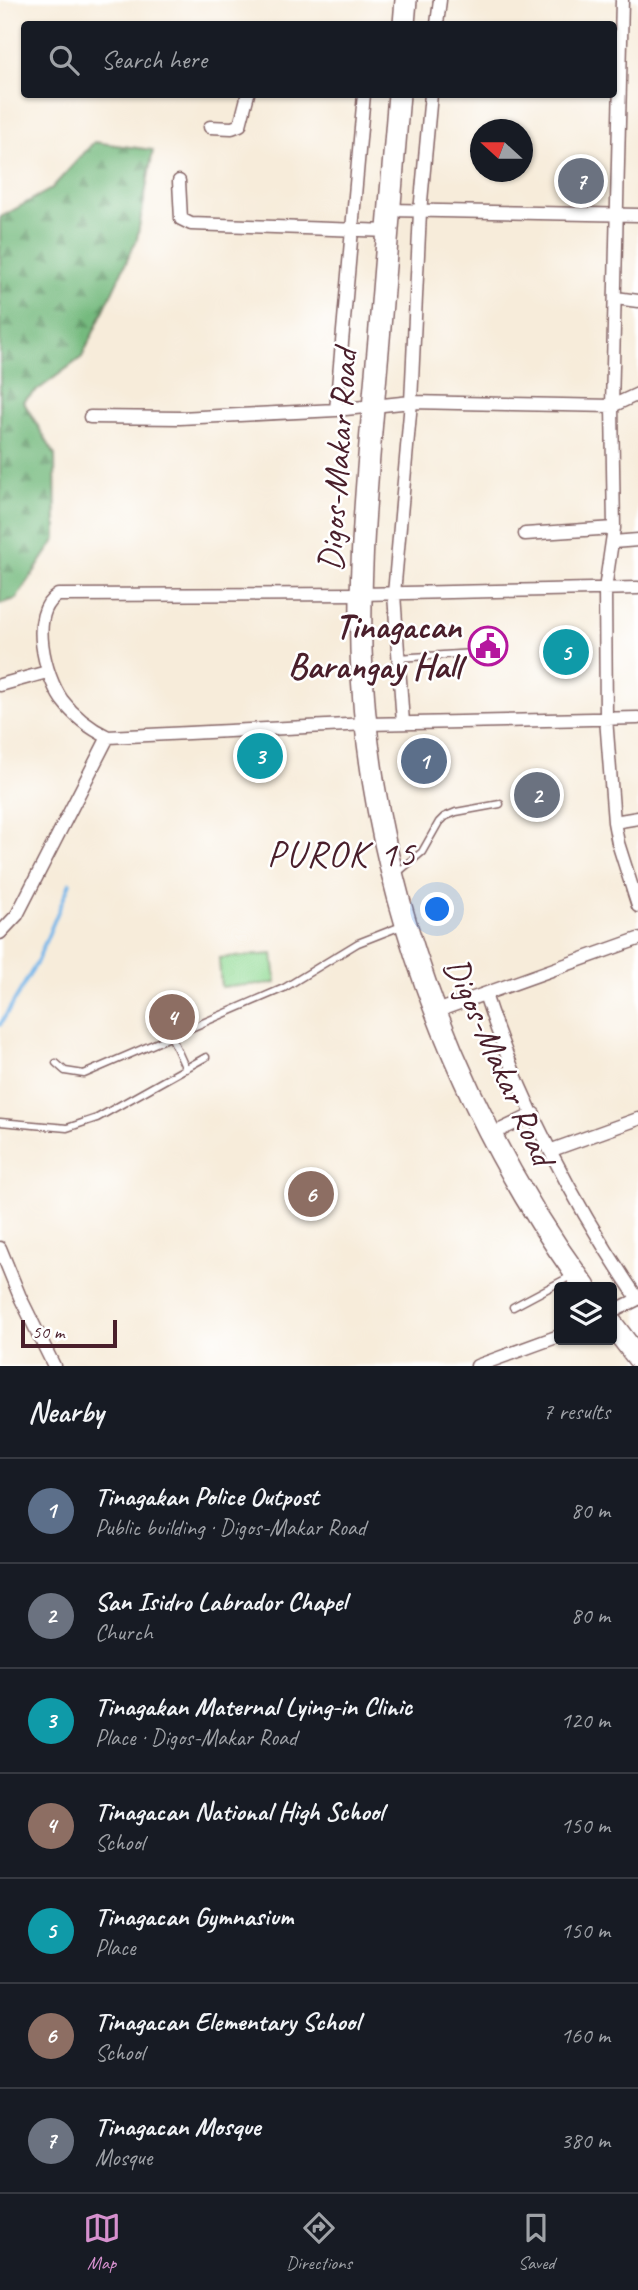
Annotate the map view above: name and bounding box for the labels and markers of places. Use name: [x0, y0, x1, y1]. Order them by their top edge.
pin: 7: [558, 155, 604, 207]
place label: Tinagacan Barangay Hall: [288, 604, 468, 689]
public building icon: Tinagacan Barangay Hall: [467, 625, 509, 667]
pin: 5: [543, 626, 589, 678]
pin: 3: [237, 730, 283, 782]
pin: 1: [401, 735, 447, 787]
pin: 2: [514, 769, 560, 821]
pin: 4: [149, 991, 195, 1043]
pin: 6: [288, 1168, 334, 1220]

